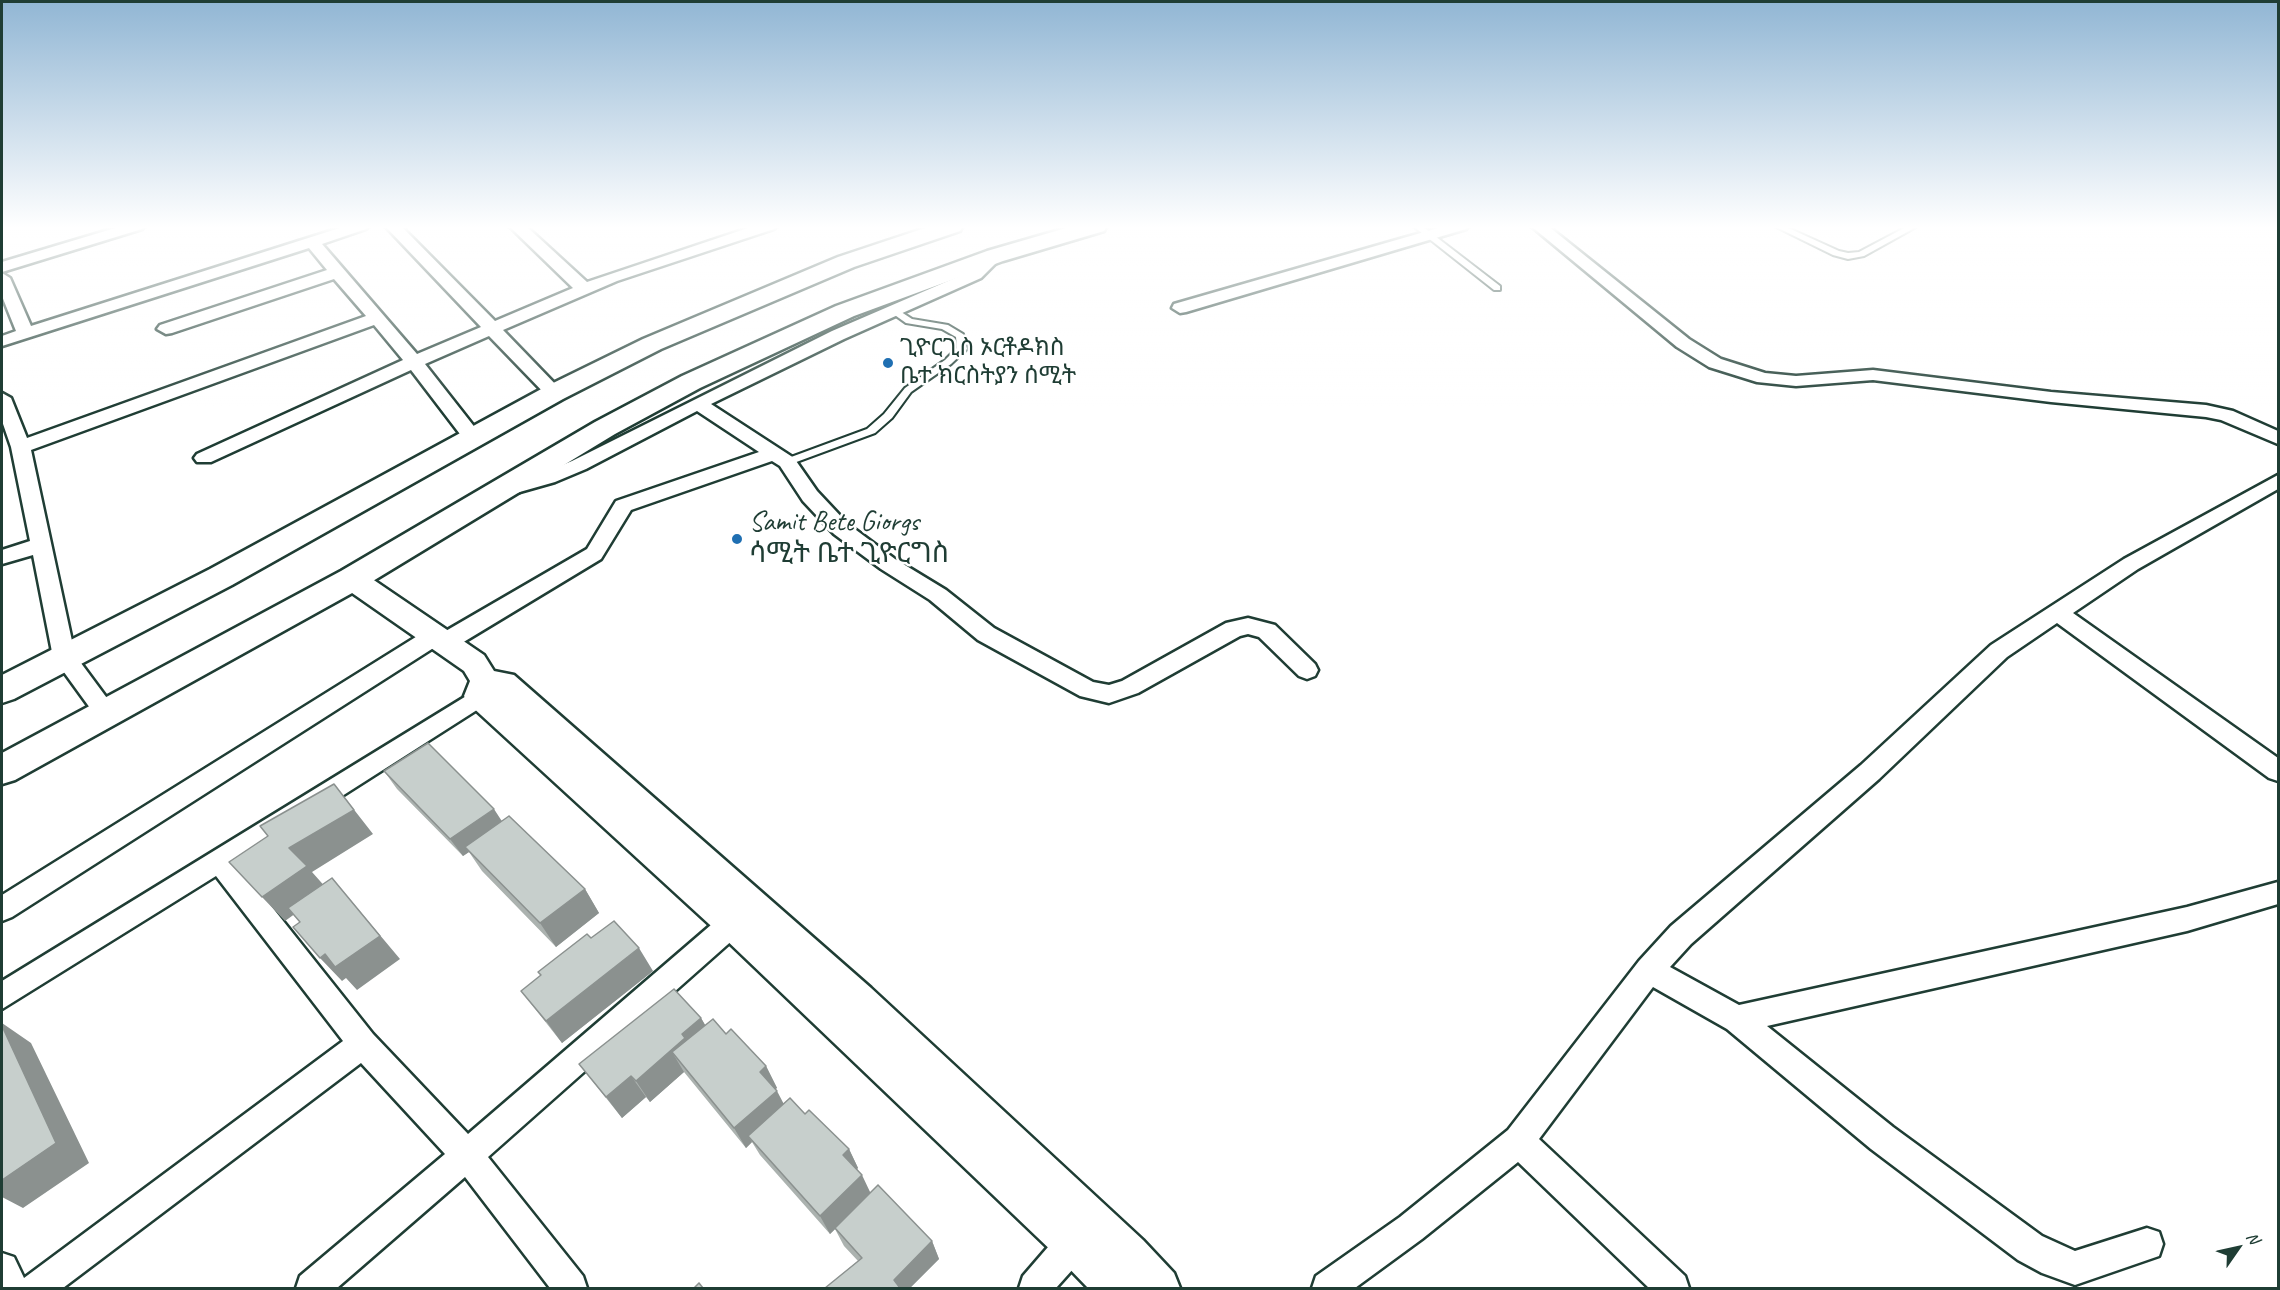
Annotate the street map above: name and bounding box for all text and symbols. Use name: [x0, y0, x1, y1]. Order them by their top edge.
place label: ጊዮርጊስ ኦርቶዶክስ ቤተ ክርስትያን ሰሚት: [900, 335, 1076, 391]
marker: ጊዮርጊስ ኦርቶዶክስ ቤተ ክርስትያን ሰሚት: [881, 356, 895, 370]
place label: Samit Bete Giorgs ሳሚት ቤተ ጊዮርግስ: [749, 506, 949, 572]
marker: Samit Bete Giorgs ሳሚት ቤተ ጊዮርግስ: [730, 532, 744, 546]
north arrow: [2208, 1218, 2268, 1278]
text: N: [2242, 1228, 2264, 1248]

